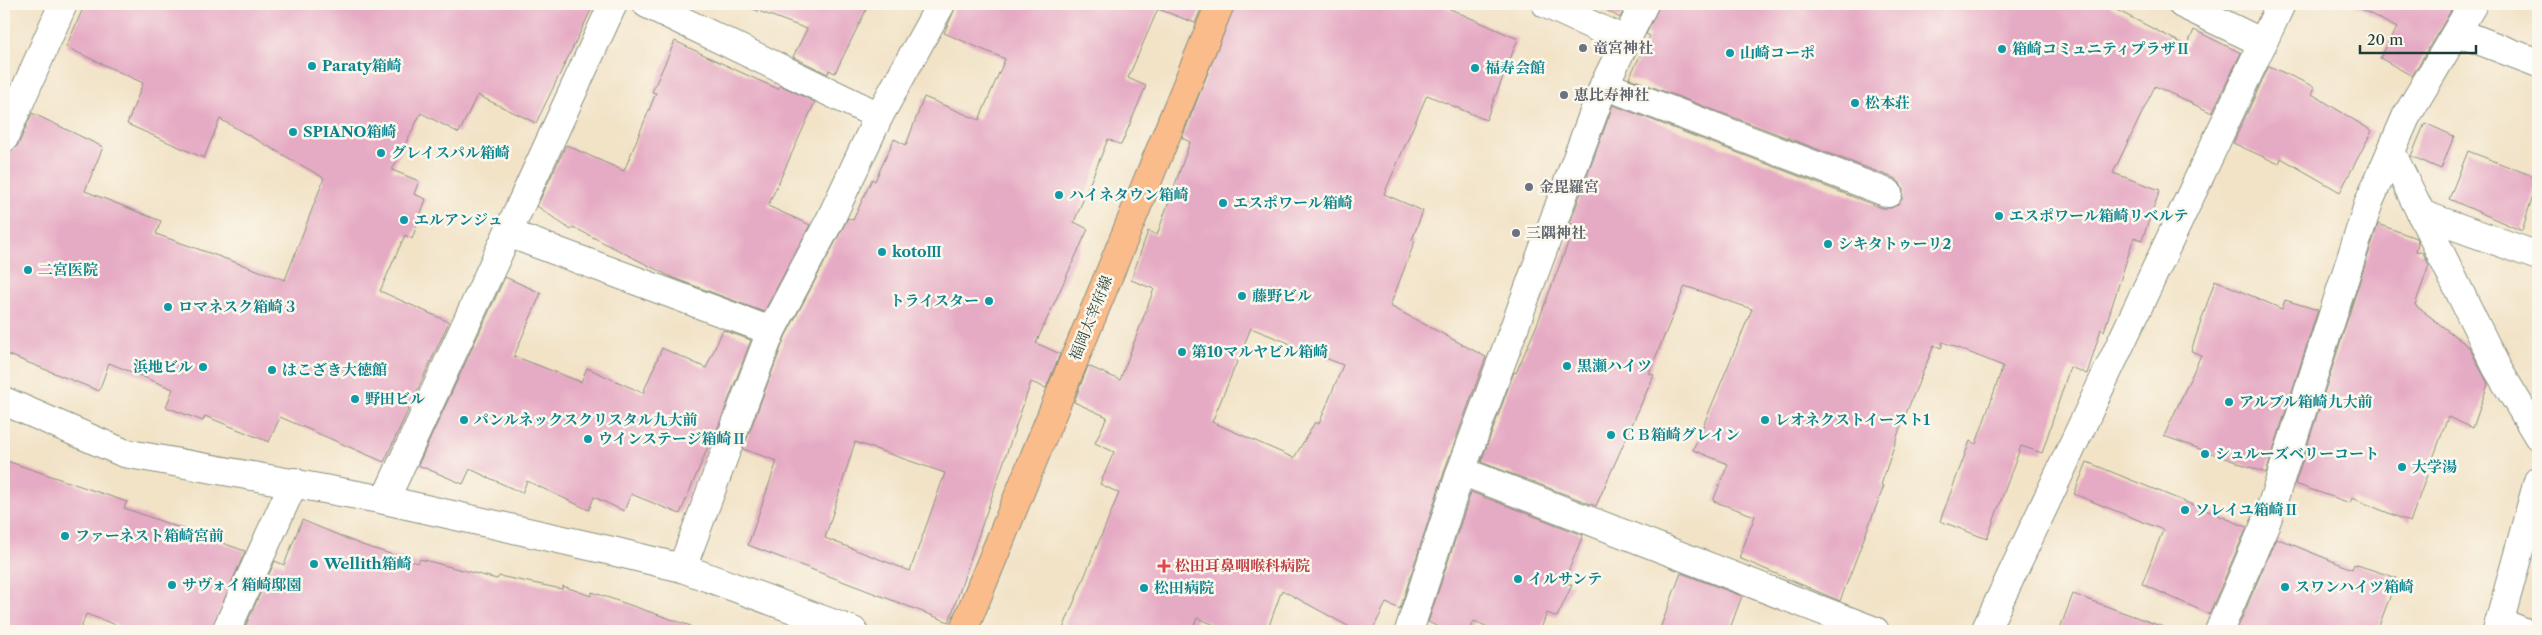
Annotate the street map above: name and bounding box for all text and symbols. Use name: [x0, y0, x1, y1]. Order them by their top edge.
scale bar: [2360, 22, 2476, 54]
text: 20 m: [2367, 30, 2403, 49]
place label: 竜宮神社: [1593, 38, 1653, 57]
place label: 箱崎コミュニティプラザⅡ: [2012, 39, 2191, 58]
marker: 竜宮神社: [1577, 42, 1589, 54]
place label: 山崎コーポ: [1740, 43, 1815, 62]
marker: 箱崎コミュニティプラザⅡ: [1996, 43, 2008, 55]
marker: 山崎コーポ: [1724, 47, 1736, 59]
place label: Paraty箱崎: [322, 56, 402, 75]
place label: 福寿会館: [1485, 58, 1545, 77]
marker: Paraty箱崎: [306, 60, 318, 72]
marker: 福寿会館: [1469, 62, 1481, 74]
place label: 恵比寿神社: [1574, 85, 1649, 104]
marker: 恵比寿神社: [1558, 89, 1570, 101]
place label: 松本荘: [1865, 93, 1910, 112]
marker: 松本荘: [1849, 97, 1861, 109]
place label: SPIANO箱崎: [303, 122, 396, 141]
marker: SPIANO箱崎: [287, 126, 299, 138]
place label: グレイスパル箱崎: [391, 143, 510, 162]
marker: グレイスパル箱崎: [375, 147, 387, 159]
place label: 金毘羅宮: [1539, 177, 1599, 196]
marker: 金毘羅宮: [1523, 181, 1535, 193]
place label: ハイネタウン箱崎: [1069, 185, 1189, 204]
marker: ハイネタウン箱崎: [1053, 189, 1065, 201]
place label: エスポワール箱崎: [1233, 193, 1353, 212]
marker: エスポワール箱崎: [1217, 197, 1229, 209]
place label: エスポワール箱崎リベルテ: [2009, 206, 2188, 225]
place label: エルアンジュ: [414, 210, 503, 229]
marker: エスポワール箱崎リベルテ: [1993, 210, 2005, 222]
marker: エルアンジュ: [398, 214, 410, 226]
place label: 三隅神社: [1526, 223, 1586, 242]
marker: 三隅神社: [1510, 227, 1522, 239]
place label: シキタトゥーリ2: [1838, 234, 1951, 253]
marker: シキタトゥーリ2: [1822, 238, 1834, 250]
place label: kotoⅢ: [892, 242, 942, 261]
marker: kotoⅢ: [876, 246, 888, 258]
place label: 二宮医院: [38, 260, 98, 279]
marker: 二宮医院: [22, 264, 34, 276]
street label: 福岡太宰府線: [1065, 273, 1116, 363]
place label: 藤野ビル: [1252, 286, 1312, 305]
marker: 藤野ビル: [1236, 290, 1248, 302]
place label: トライスター: [890, 291, 979, 310]
marker: トライスター: [983, 295, 995, 307]
place label: ロマネスク箱崎３: [178, 297, 298, 316]
marker: ロマネスク箱崎３: [162, 301, 174, 313]
place label: 第10マルヤビル箱崎: [1192, 342, 1328, 361]
marker: 第10マルヤビル箱崎: [1176, 346, 1188, 358]
place label: 黒瀬ハイツ: [1577, 356, 1652, 375]
place label: 浜地ビル: [133, 357, 193, 376]
place label: はこざき大徳館: [282, 360, 387, 379]
marker: 黒瀬ハイツ: [1561, 360, 1573, 372]
marker: 浜地ビル: [197, 361, 209, 373]
marker: はこざき大徳館: [266, 364, 278, 376]
place label: 野田ビル: [365, 389, 425, 408]
place label: アルブル箱崎九大前: [2239, 392, 2373, 411]
marker: 野田ビル: [349, 393, 361, 405]
marker: アルブル箱崎九大前: [2223, 396, 2235, 408]
place label: パンルネックスクリスタル九大前: [474, 410, 698, 429]
place label: レオネクストイースト1: [1775, 410, 1930, 429]
marker: パンルネックスクリスタル九大前: [458, 414, 470, 426]
marker: レオネクストイースト1: [1759, 414, 1771, 426]
place label: ＣＢ箱崎グレイン: [1621, 425, 1740, 444]
place label: ウインステージ箱崎Ⅱ: [598, 429, 747, 448]
marker: ＣＢ箱崎グレイン: [1605, 429, 1617, 441]
marker: ウインステージ箱崎Ⅱ: [582, 433, 594, 445]
place label: シュルーズベリーコート: [2215, 444, 2379, 463]
marker: シュルーズベリーコート: [2199, 448, 2211, 460]
place label: 大学湯: [2412, 457, 2457, 476]
marker: 大学湯: [2396, 461, 2408, 473]
place label: ソレイユ箱崎Ⅱ: [2195, 500, 2299, 519]
marker: ソレイユ箱崎Ⅱ: [2179, 504, 2191, 516]
place label: ファーネスト箱崎宮前: [75, 526, 224, 545]
marker: ファーネスト箱崎宮前: [59, 530, 71, 542]
place label: Wellith箱崎: [323, 554, 412, 573]
place label: 松田耳鼻咽喉科病院: [1175, 556, 1310, 575]
marker: Wellith箱崎: [308, 558, 320, 570]
marker: 松田耳鼻咽喉科病院: [1157, 559, 1171, 573]
place label: イルサンテ: [1528, 569, 1602, 588]
marker: イルサンテ: [1512, 573, 1524, 585]
place label: サヴォイ箱崎邸園: [182, 575, 301, 594]
place label: スワンハイツ箱崎: [2295, 577, 2414, 596]
place label: 松田病院: [1154, 578, 1214, 597]
marker: サヴォイ箱崎邸園: [166, 579, 178, 591]
marker: スワンハイツ箱崎: [2279, 581, 2291, 593]
marker: 松田病院: [1138, 582, 1150, 594]

